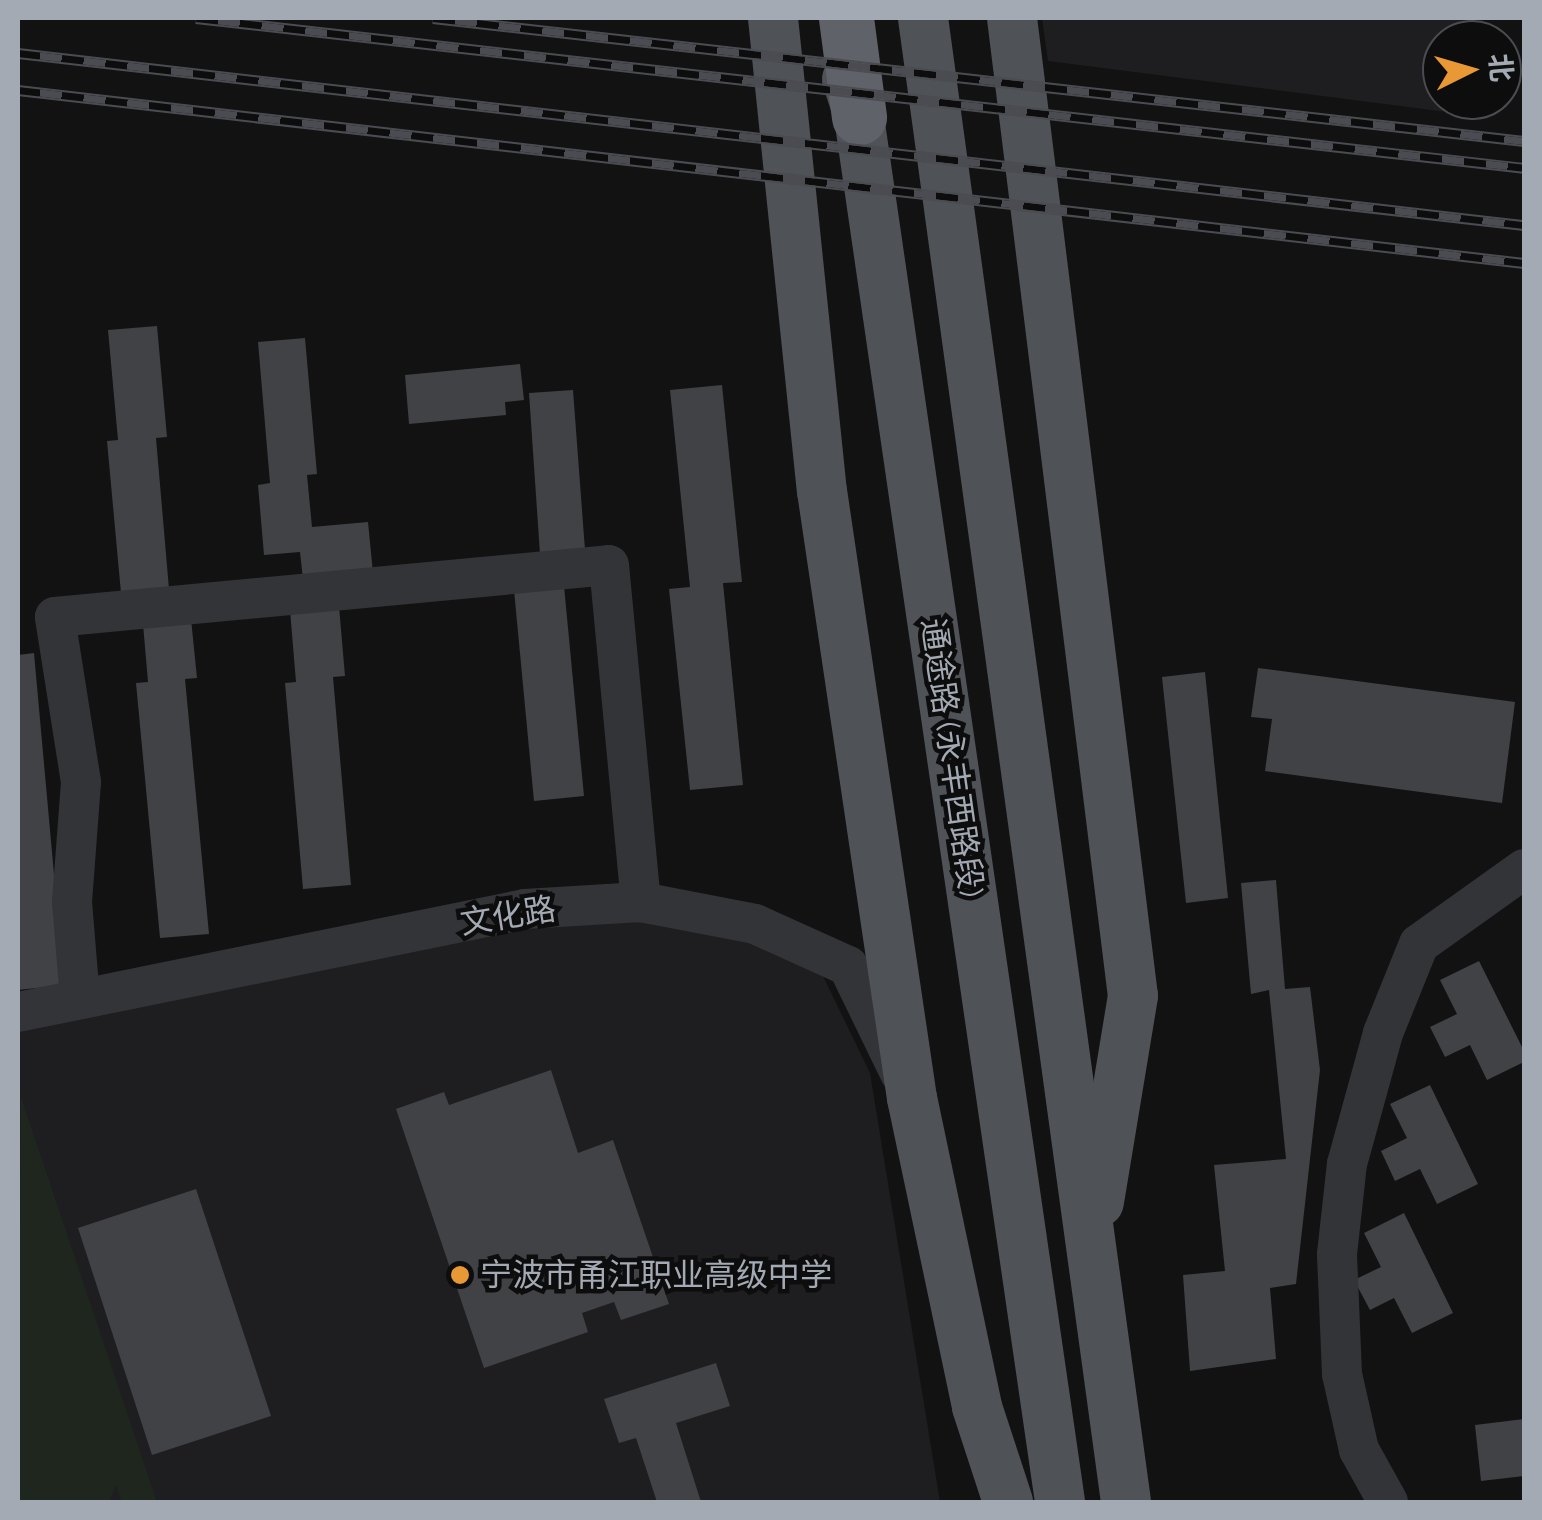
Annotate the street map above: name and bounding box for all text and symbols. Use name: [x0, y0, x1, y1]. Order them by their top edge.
north arrow: [1422, 20, 1522, 120]
text: 北: [1483, 52, 1518, 83]
street label: 通途路 (永丰西路段): [913, 616, 991, 900]
street label: 文化路: [458, 890, 558, 942]
place label: 宁波市甬江职业高级中学: [480, 1256, 832, 1294]
marker: 宁波市甬江职业高级中学: [449, 1264, 471, 1286]

